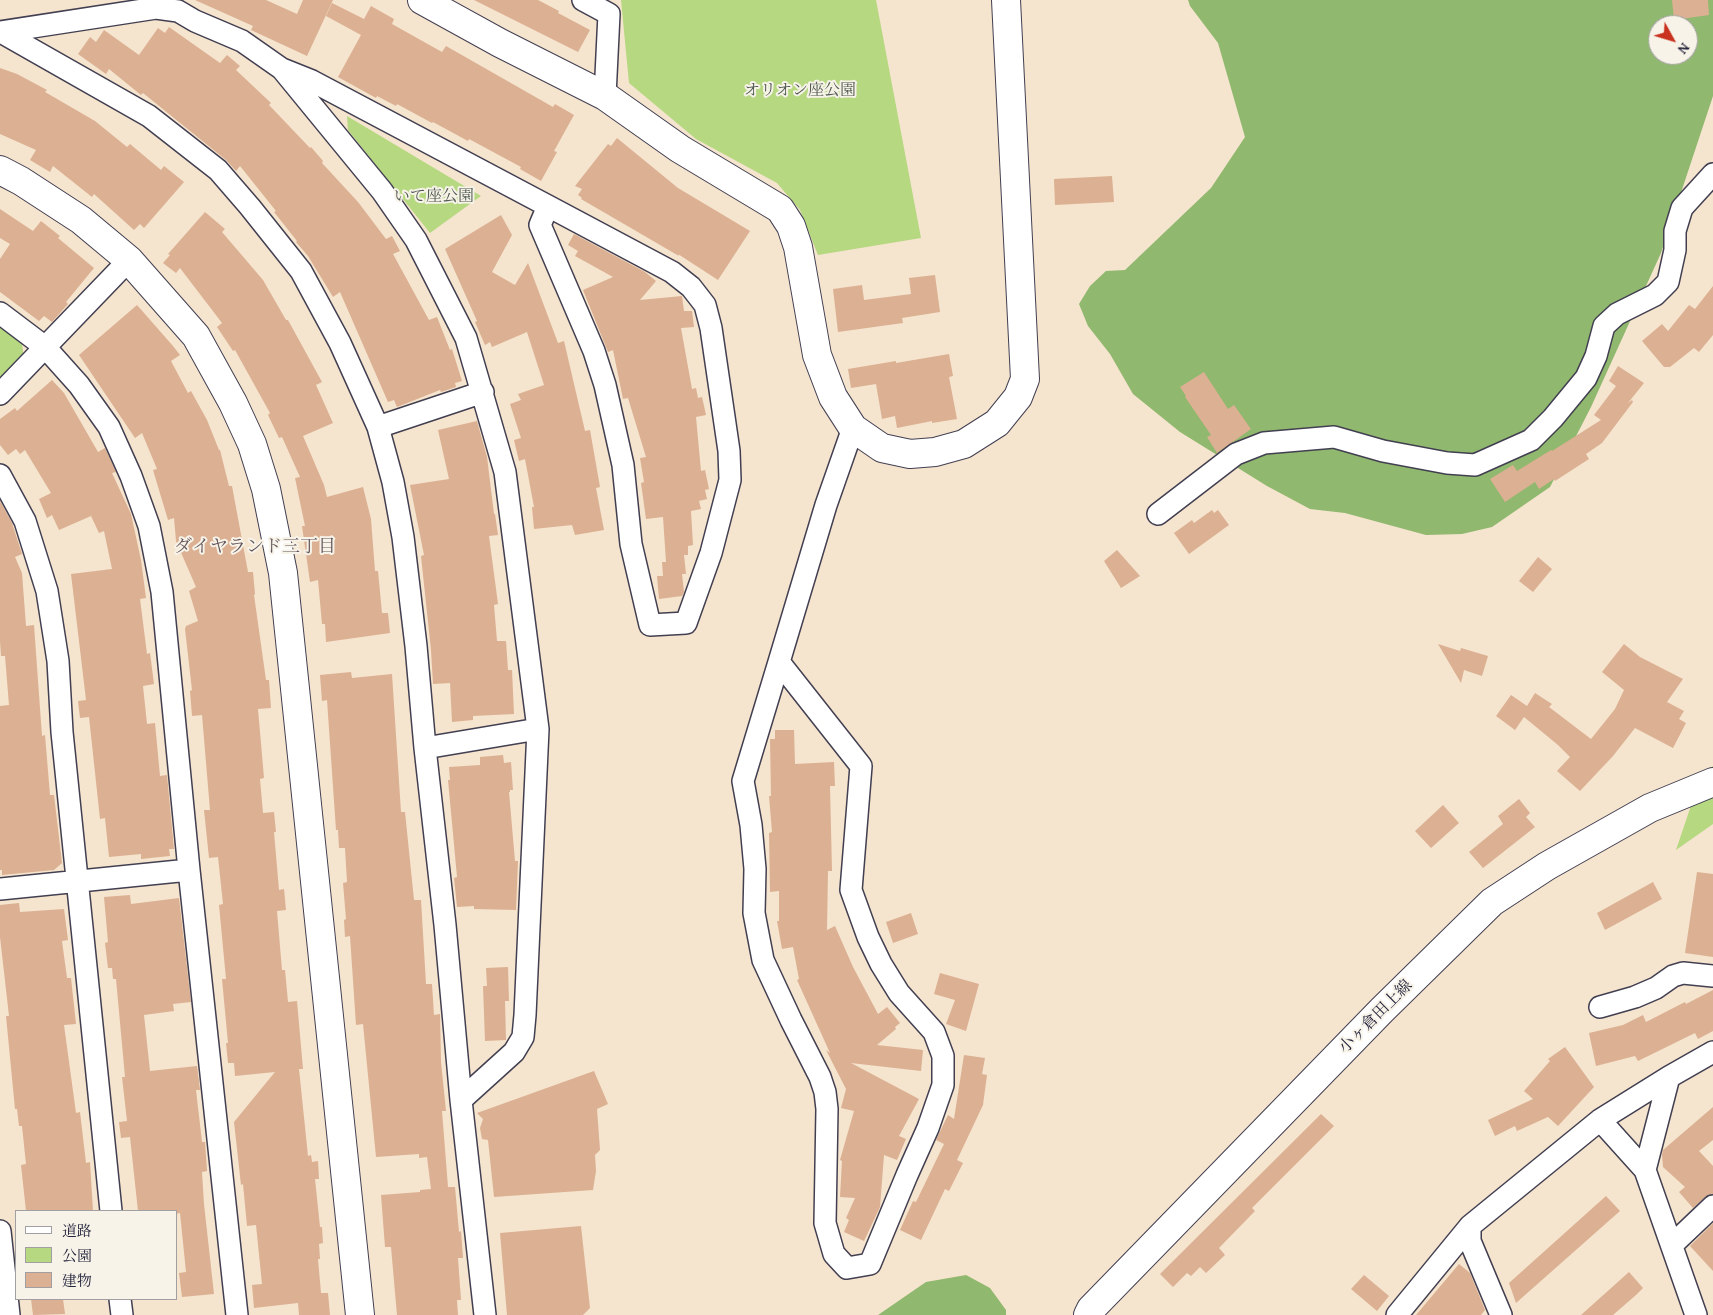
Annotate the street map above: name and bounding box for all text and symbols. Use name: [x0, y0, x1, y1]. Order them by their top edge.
north arrow: [1648, 15, 1698, 65]
text: N: [1673, 39, 1695, 59]
park label: オリオン座公園: [744, 81, 856, 101]
park label: いて座公園: [394, 187, 474, 207]
district label: ダイヤランド三丁目: [174, 536, 336, 558]
street label: 小ヶ倉田上線: [1335, 976, 1417, 1058]
legend: [15, 1210, 178, 1300]
text: 道路: [62, 1220, 92, 1241]
text: 公園: [62, 1245, 92, 1266]
text: 建物: [62, 1270, 92, 1291]

